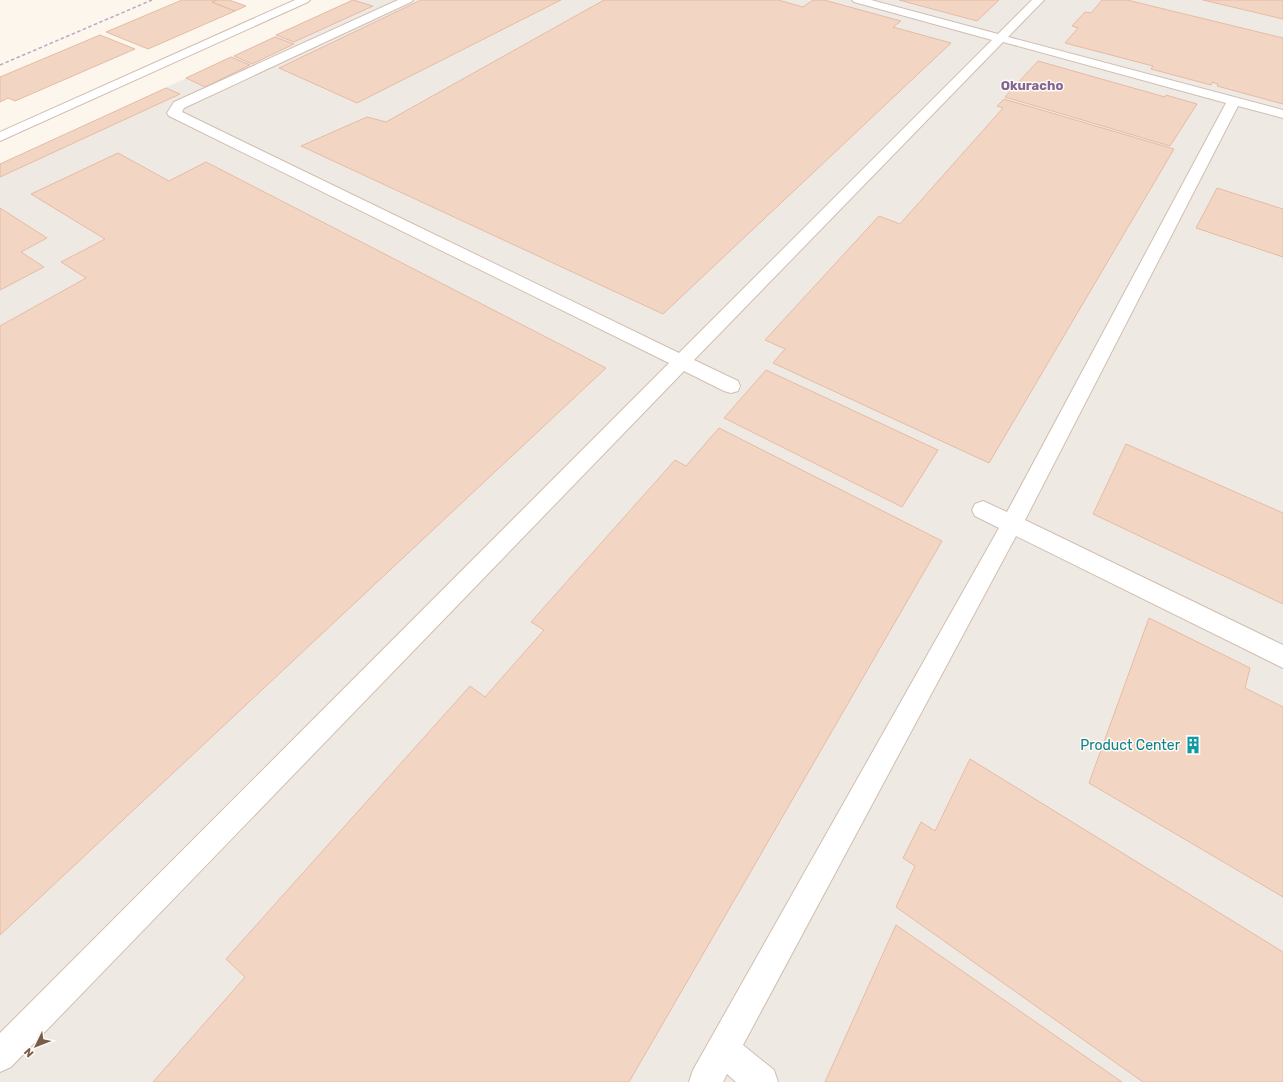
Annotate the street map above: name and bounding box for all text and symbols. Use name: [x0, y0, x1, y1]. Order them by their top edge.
district label: Okuracho: [1001, 78, 1063, 93]
building icon: Product Center: [1183, 735, 1203, 755]
place label: Product Center: [1080, 737, 1181, 754]
north arrow: [16, 1026, 56, 1066]
text: N: [22, 1045, 37, 1060]

